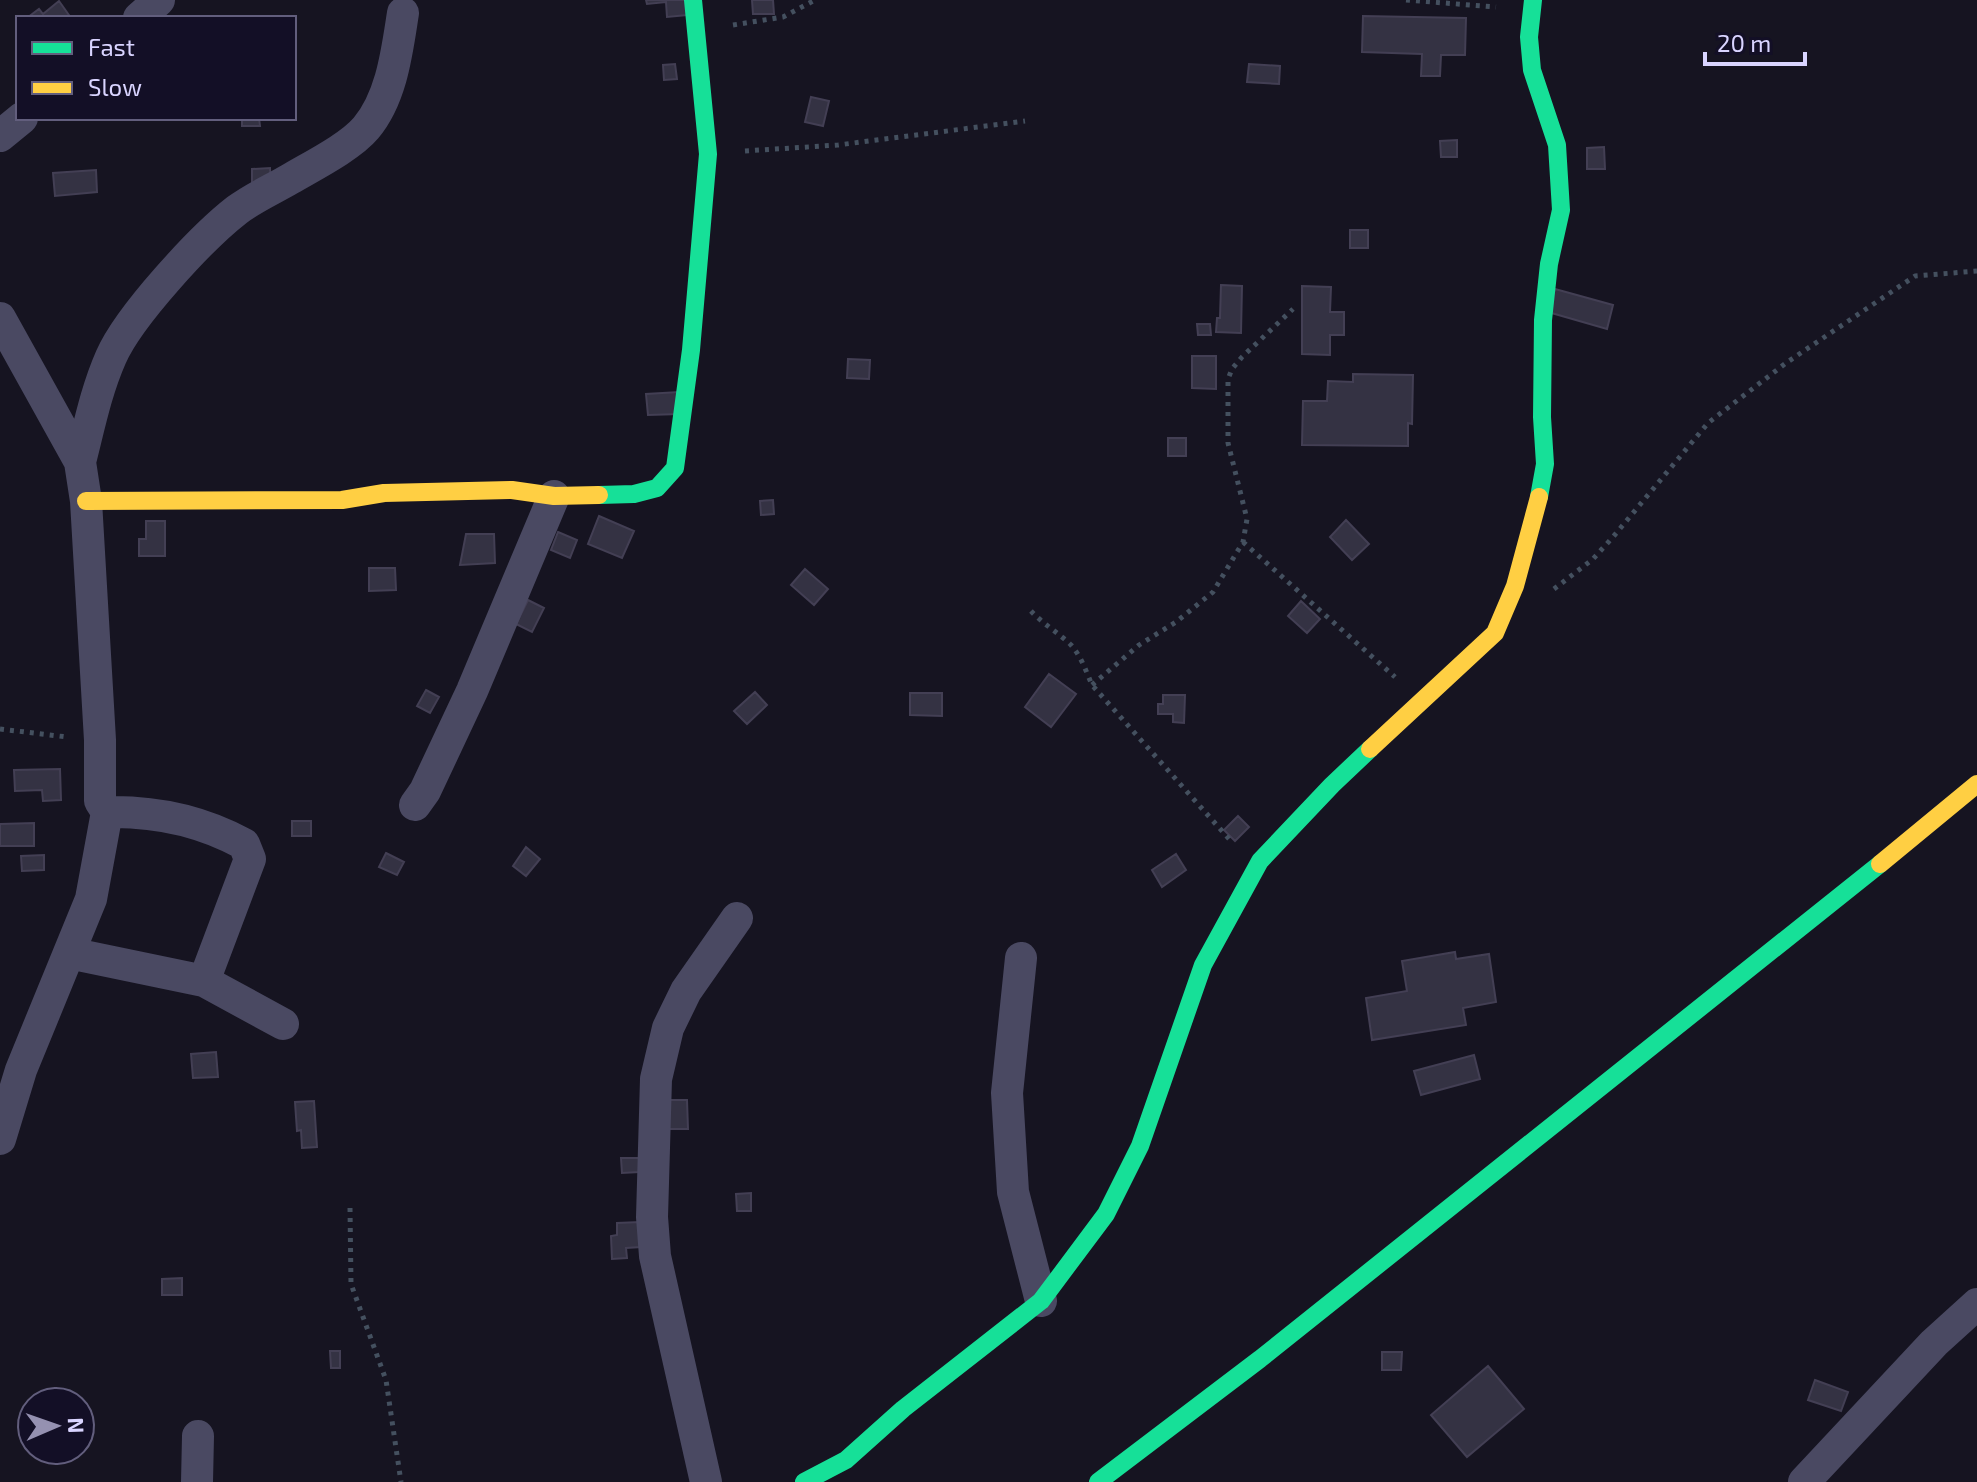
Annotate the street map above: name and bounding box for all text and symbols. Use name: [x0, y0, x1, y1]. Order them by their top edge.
legend: [16, 16, 296, 120]
scale bar: [1705, 16, 1805, 66]
text: 20 m: [1717, 28, 1771, 57]
text: Fast: [88, 32, 135, 61]
text: Slow: [88, 72, 142, 101]
north arrow: [16, 1386, 96, 1466]
text: N: [64, 1417, 90, 1434]

